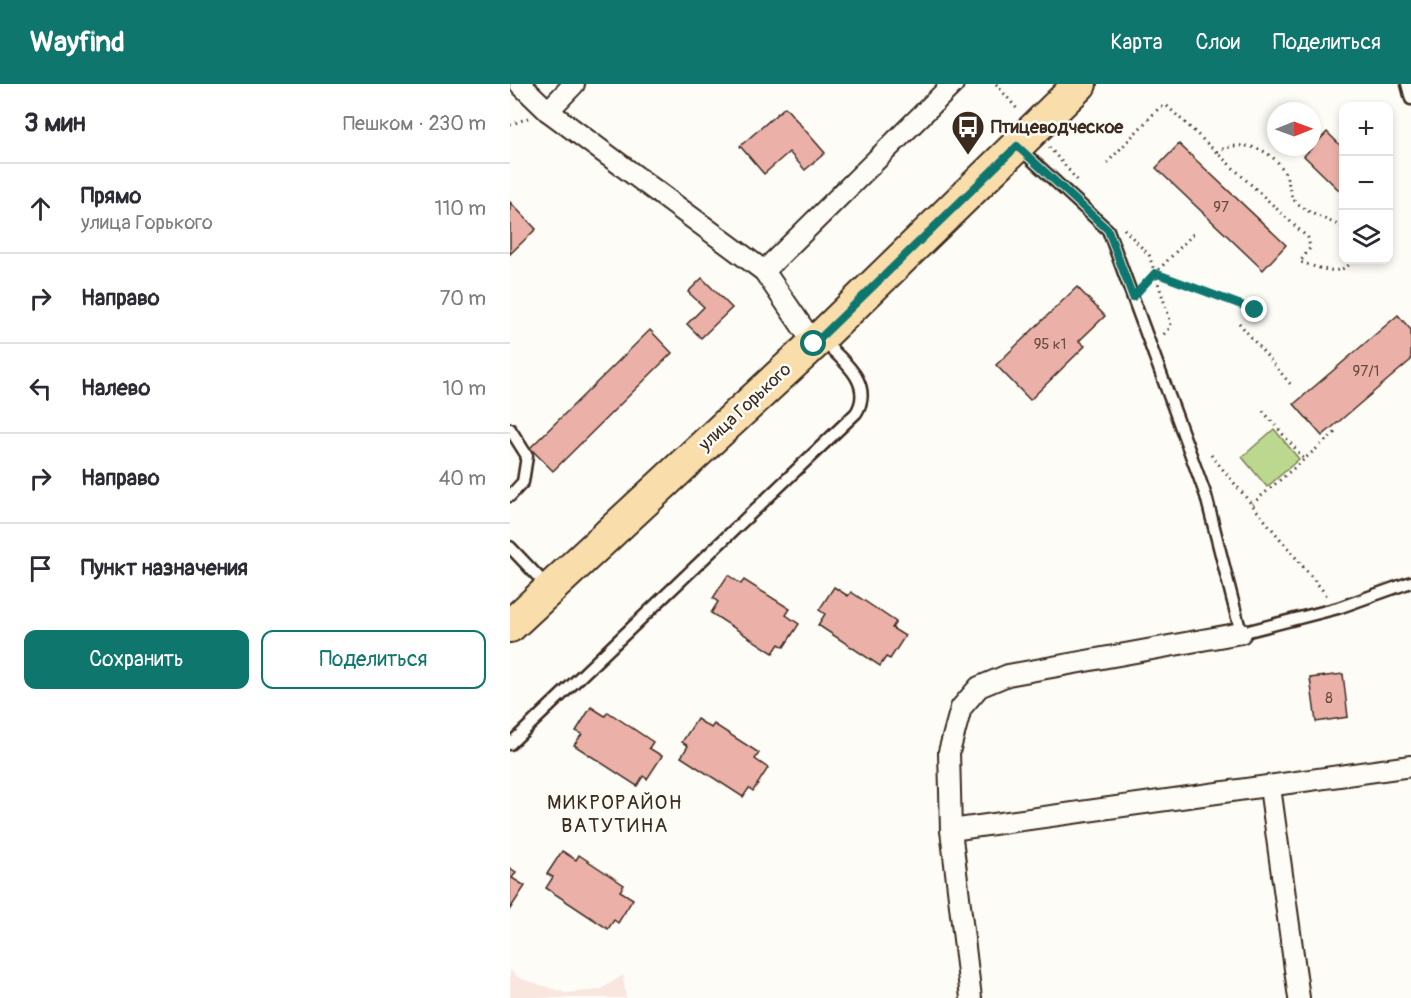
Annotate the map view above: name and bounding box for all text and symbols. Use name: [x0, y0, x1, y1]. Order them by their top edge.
text: Wayfind: [30, 25, 125, 60]
text: Карта: [1110, 29, 1162, 56]
text: Слои: [1195, 29, 1240, 56]
text: Поделиться: [1273, 29, 1381, 56]
north arrow: [1267, 102, 1321, 156]
map controls: [1339, 102, 1393, 264]
button: +: [1339, 102, 1393, 156]
text: 3 мин: [24, 107, 86, 139]
bus stop icon: Птицеводческое: [950, 109, 986, 156]
text: Пешком · 230 m: [343, 111, 486, 136]
place label: Птицеводческое: [991, 116, 1124, 139]
button: −: [1339, 156, 1393, 210]
text: Прямо: [81, 182, 141, 210]
icon: ahead: [24, 192, 57, 225]
text: 110 m: [435, 196, 486, 221]
house number: 97: [1213, 198, 1229, 217]
text: улица Горького: [81, 210, 213, 235]
button: layers: [1339, 210, 1393, 264]
icon: right: [24, 282, 57, 315]
text: Направо: [81, 284, 160, 312]
text: 70 m: [440, 286, 486, 311]
route end: [1241, 296, 1267, 322]
route start: [800, 330, 826, 356]
house number: 95 к1: [1034, 335, 1066, 354]
street label: улица Горького: [693, 358, 796, 457]
house number: 97/1: [1353, 362, 1379, 381]
icon: left: [24, 372, 57, 405]
text: Налево: [81, 374, 150, 402]
text: 10 m: [442, 376, 486, 401]
icon: right: [24, 462, 57, 495]
text: Направо: [81, 464, 160, 492]
text: 40 m: [439, 466, 486, 491]
icon: arrive: [24, 552, 57, 585]
text: Пункт назначения: [81, 554, 248, 582]
button: Сохранить: [24, 630, 249, 689]
button: Поделиться: [261, 630, 486, 689]
house number: 8: [1325, 689, 1333, 708]
district label: МИКРОРАЙОН ВАТУТИНА: [547, 790, 683, 838]

